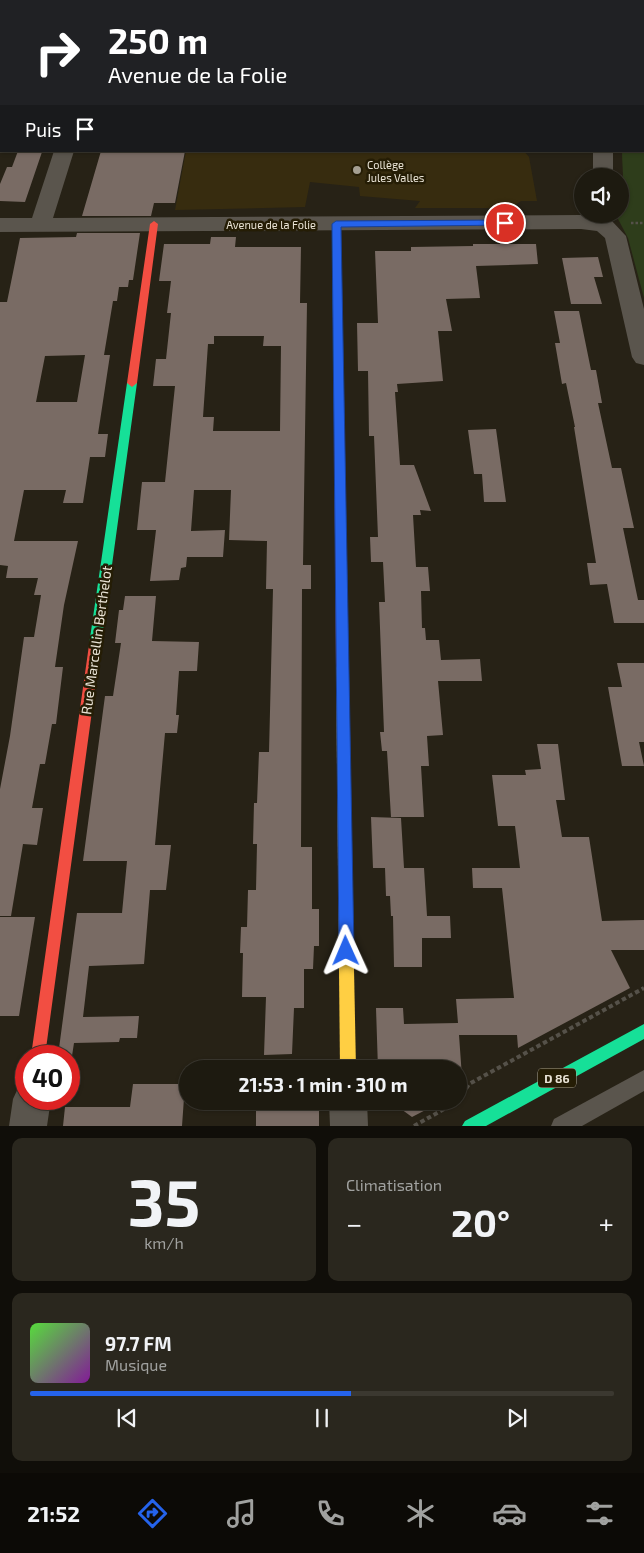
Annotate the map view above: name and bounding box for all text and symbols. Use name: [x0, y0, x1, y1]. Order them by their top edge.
text: 250 m: [108, 19, 208, 61]
icon: right: [25, 20, 90, 85]
text: Avenue de la Folie: [108, 61, 287, 87]
icon: arrive: [71, 115, 99, 143]
text: Puis: [25, 118, 61, 141]
place label: Collège Jules Valles: [367, 158, 425, 184]
marker: Collège Jules Valles: [351, 164, 363, 176]
map controls: [574, 168, 629, 223]
button: sound: [574, 168, 629, 223]
pin: [484, 202, 526, 244]
icon: arrive: [491, 209, 519, 237]
street label: Avenue de la Folie: [226, 218, 316, 231]
street label: Rue Marcellin Berthelot: [77, 564, 115, 716]
position arrow: [319, 924, 371, 976]
speed limit sign: 40: [15, 1045, 80, 1110]
road number: D 86: [538, 1068, 576, 1088]
text: 21:53 · 1 min · 310 m: [239, 1073, 407, 1096]
text: 35: [128, 1161, 200, 1239]
text: Climatisation: [346, 1175, 442, 1194]
text: 20°: [451, 1199, 510, 1245]
text: −: [346, 1206, 362, 1240]
text: +: [599, 1206, 614, 1240]
text: km/h: [144, 1233, 184, 1252]
text: 97.7 FM: [105, 1332, 172, 1355]
text: Musique: [105, 1355, 167, 1374]
icon: previous: [113, 1404, 141, 1432]
icon: pause: [308, 1404, 336, 1432]
icon: next: [503, 1404, 531, 1432]
icon: directions: [135, 1496, 170, 1531]
icon: music: [224, 1496, 259, 1531]
icon: phone: [313, 1496, 348, 1531]
icon: climate: [403, 1496, 438, 1531]
icon: car: [492, 1496, 527, 1531]
icon: filters: [582, 1496, 617, 1531]
text: 21:52: [27, 1500, 80, 1526]

